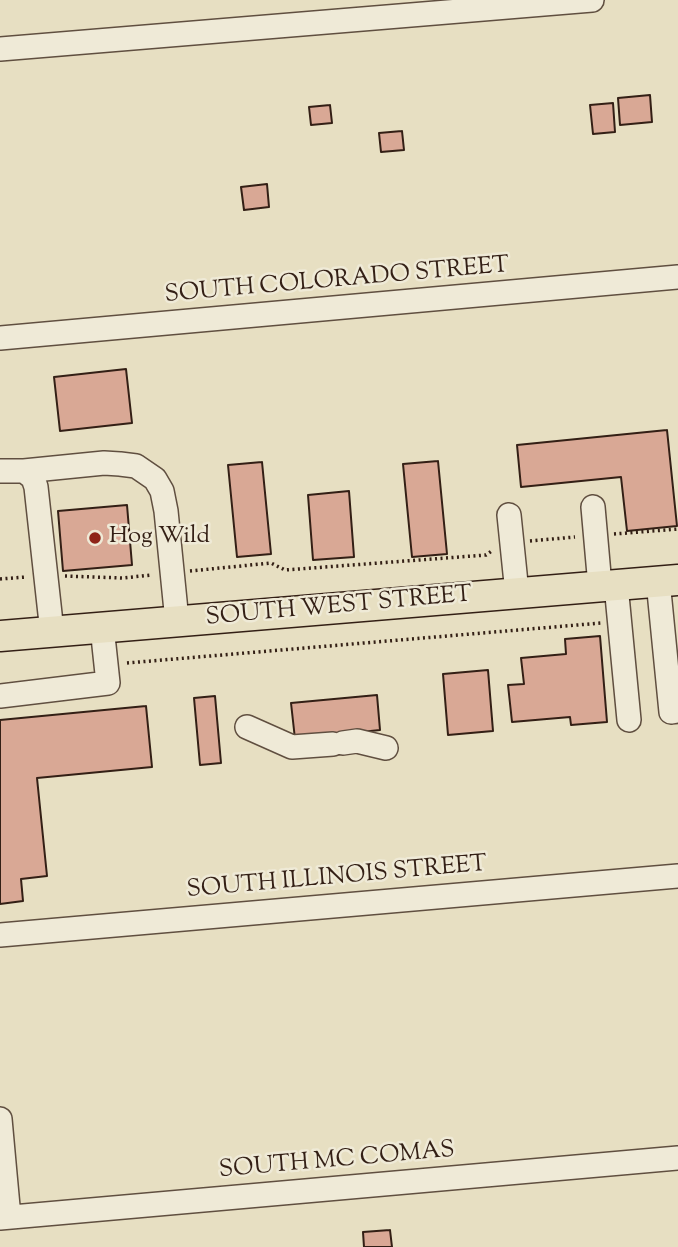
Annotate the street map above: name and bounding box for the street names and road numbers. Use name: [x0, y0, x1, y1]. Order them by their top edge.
street label: SOUTH COLORADO STREET: [164, 253, 510, 311]
street label: SOUTH WEST STREET: [205, 582, 473, 634]
street label: SOUTH ILLINOIS STREET: [186, 852, 488, 906]
street label: SOUTH MC COMAS: [218, 1137, 456, 1187]

